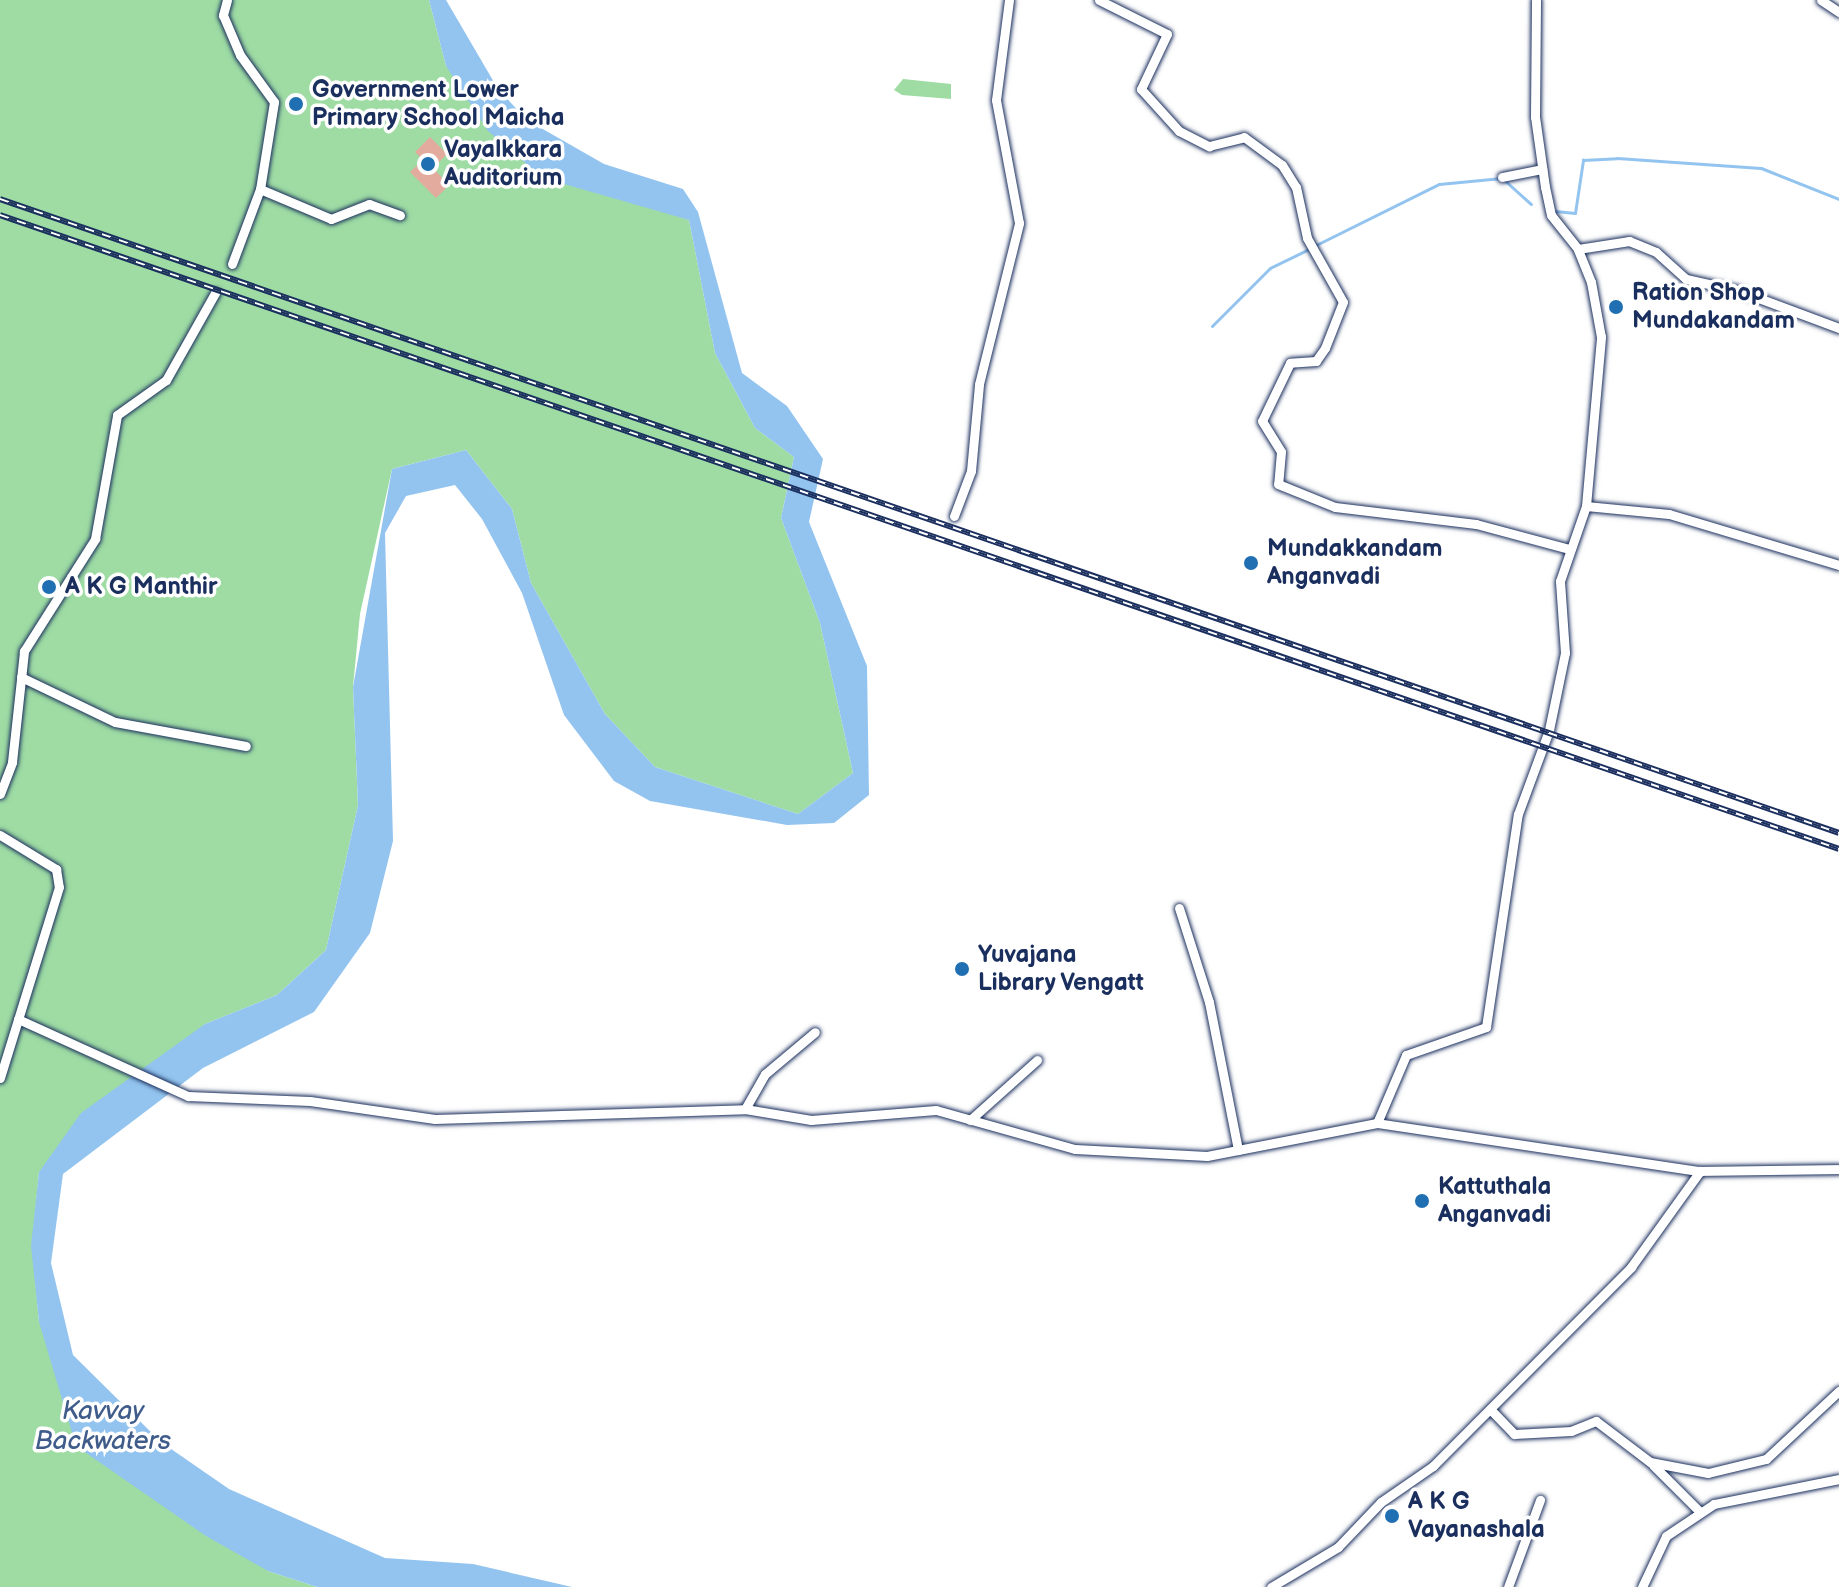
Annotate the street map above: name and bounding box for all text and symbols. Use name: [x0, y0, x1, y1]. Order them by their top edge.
place label: Government Lower Primary School Maicha: [312, 76, 565, 132]
marker: Government Lower Primary School Maicha: [287, 95, 305, 113]
place label: Vayalkkara Auditorium: [444, 136, 562, 192]
marker: Vayalkkara Auditorium: [419, 155, 437, 173]
place label: Ration Shop Mundakandam: [1632, 279, 1795, 335]
marker: Ration Shop Mundakandam: [1607, 298, 1625, 316]
place label: Mundakkandam Anganvadi: [1267, 535, 1442, 591]
marker: Mundakkandam Anganvadi: [1242, 554, 1260, 572]
place label: A K G Manthir: [65, 573, 217, 601]
marker: A K G Manthir: [40, 578, 58, 596]
place label: Yuvajana Library Vengatt: [978, 941, 1146, 997]
marker: Yuvajana Library Vengatt: [953, 960, 971, 978]
place label: Kattuthala Anganvadi: [1438, 1173, 1551, 1229]
marker: Kattuthala Anganvadi: [1413, 1192, 1431, 1210]
water label: Kavvay Backwaters: [35, 1396, 171, 1458]
place label: A K G Vayanashala: [1408, 1488, 1545, 1544]
marker: A K G Vayanashala: [1383, 1507, 1401, 1525]

